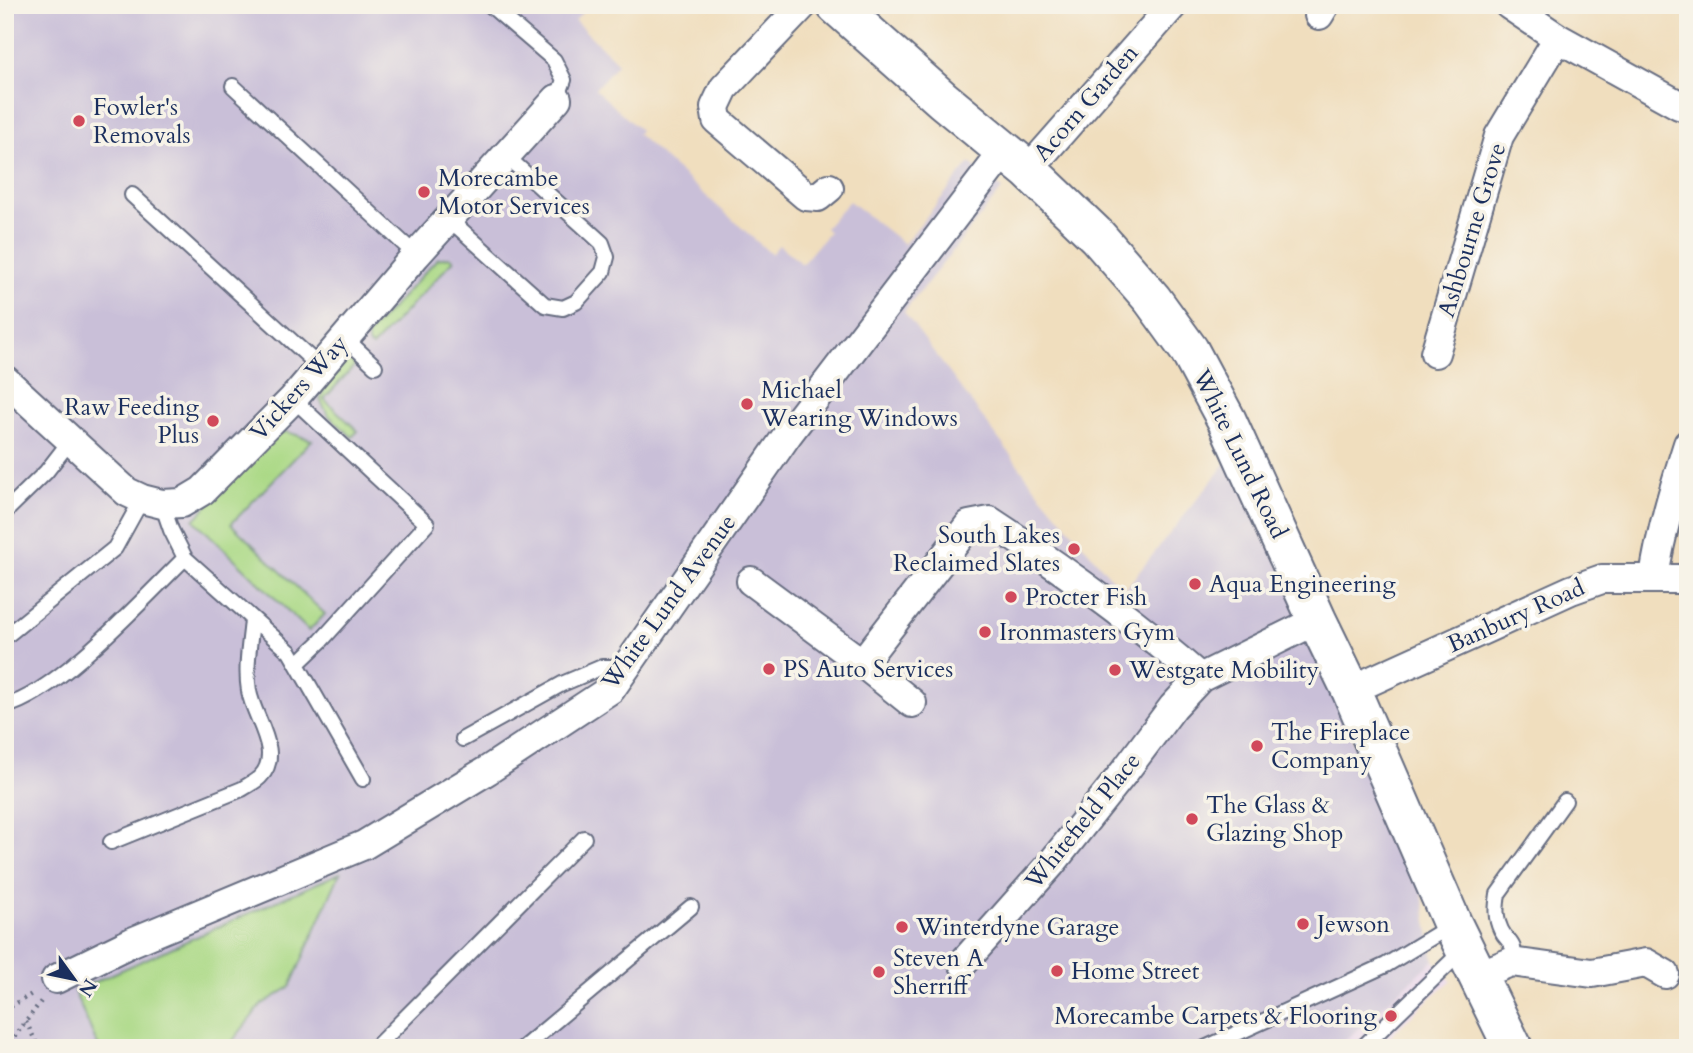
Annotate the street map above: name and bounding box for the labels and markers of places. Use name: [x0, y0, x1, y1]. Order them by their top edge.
place label: Fowler's Removals: [93, 91, 190, 152]
marker: Fowler's Removals: [71, 113, 87, 129]
place label: Morecambe Motor Services: [438, 162, 590, 223]
marker: Morecambe Motor Services: [416, 184, 432, 200]
place label: Michael Wearing Windows: [760, 374, 958, 435]
place label: Raw Feeding Plus: [64, 391, 200, 452]
marker: Michael Wearing Windows: [739, 396, 755, 412]
marker: Raw Feeding Plus: [205, 413, 221, 429]
place label: South Lakes Reclaimed Slates: [893, 519, 1060, 580]
marker: South Lakes Reclaimed Slates: [1066, 541, 1082, 557]
place label: Aqua Engineering: [1209, 568, 1396, 601]
marker: Aqua Engineering: [1187, 576, 1203, 592]
place label: Procter Fish: [1025, 581, 1147, 614]
marker: Procter Fish: [1003, 589, 1019, 605]
place label: Ironmasters Gym: [999, 616, 1176, 649]
marker: Ironmasters Gym: [977, 624, 993, 640]
place label: PS Auto Services: [783, 653, 953, 686]
place label: Westgate Mobility: [1128, 654, 1319, 687]
marker: PS Auto Services: [761, 661, 777, 677]
marker: Westgate Mobility: [1107, 662, 1123, 678]
place label: The Fireplace Company: [1271, 716, 1410, 777]
marker: The Fireplace Company: [1249, 738, 1265, 754]
place label: The Glass & Glazing Shop: [1206, 789, 1343, 850]
marker: The Glass & Glazing Shop: [1184, 811, 1200, 827]
place label: Jewson: [1314, 908, 1390, 941]
place label: Winterdyne Garage: [915, 911, 1119, 944]
marker: Jewson: [1295, 916, 1311, 932]
marker: Winterdyne Garage: [894, 919, 910, 935]
place label: Steven A Sherriff: [893, 942, 985, 1003]
place label: Home Street: [1071, 955, 1200, 988]
marker: Home Street: [1049, 963, 1065, 979]
marker: Steven A Sherriff: [871, 964, 887, 980]
place label: Morecambe Carpets & Flooring: [1054, 1000, 1378, 1033]
marker: Morecambe Carpets & Flooring: [1383, 1008, 1399, 1024]

